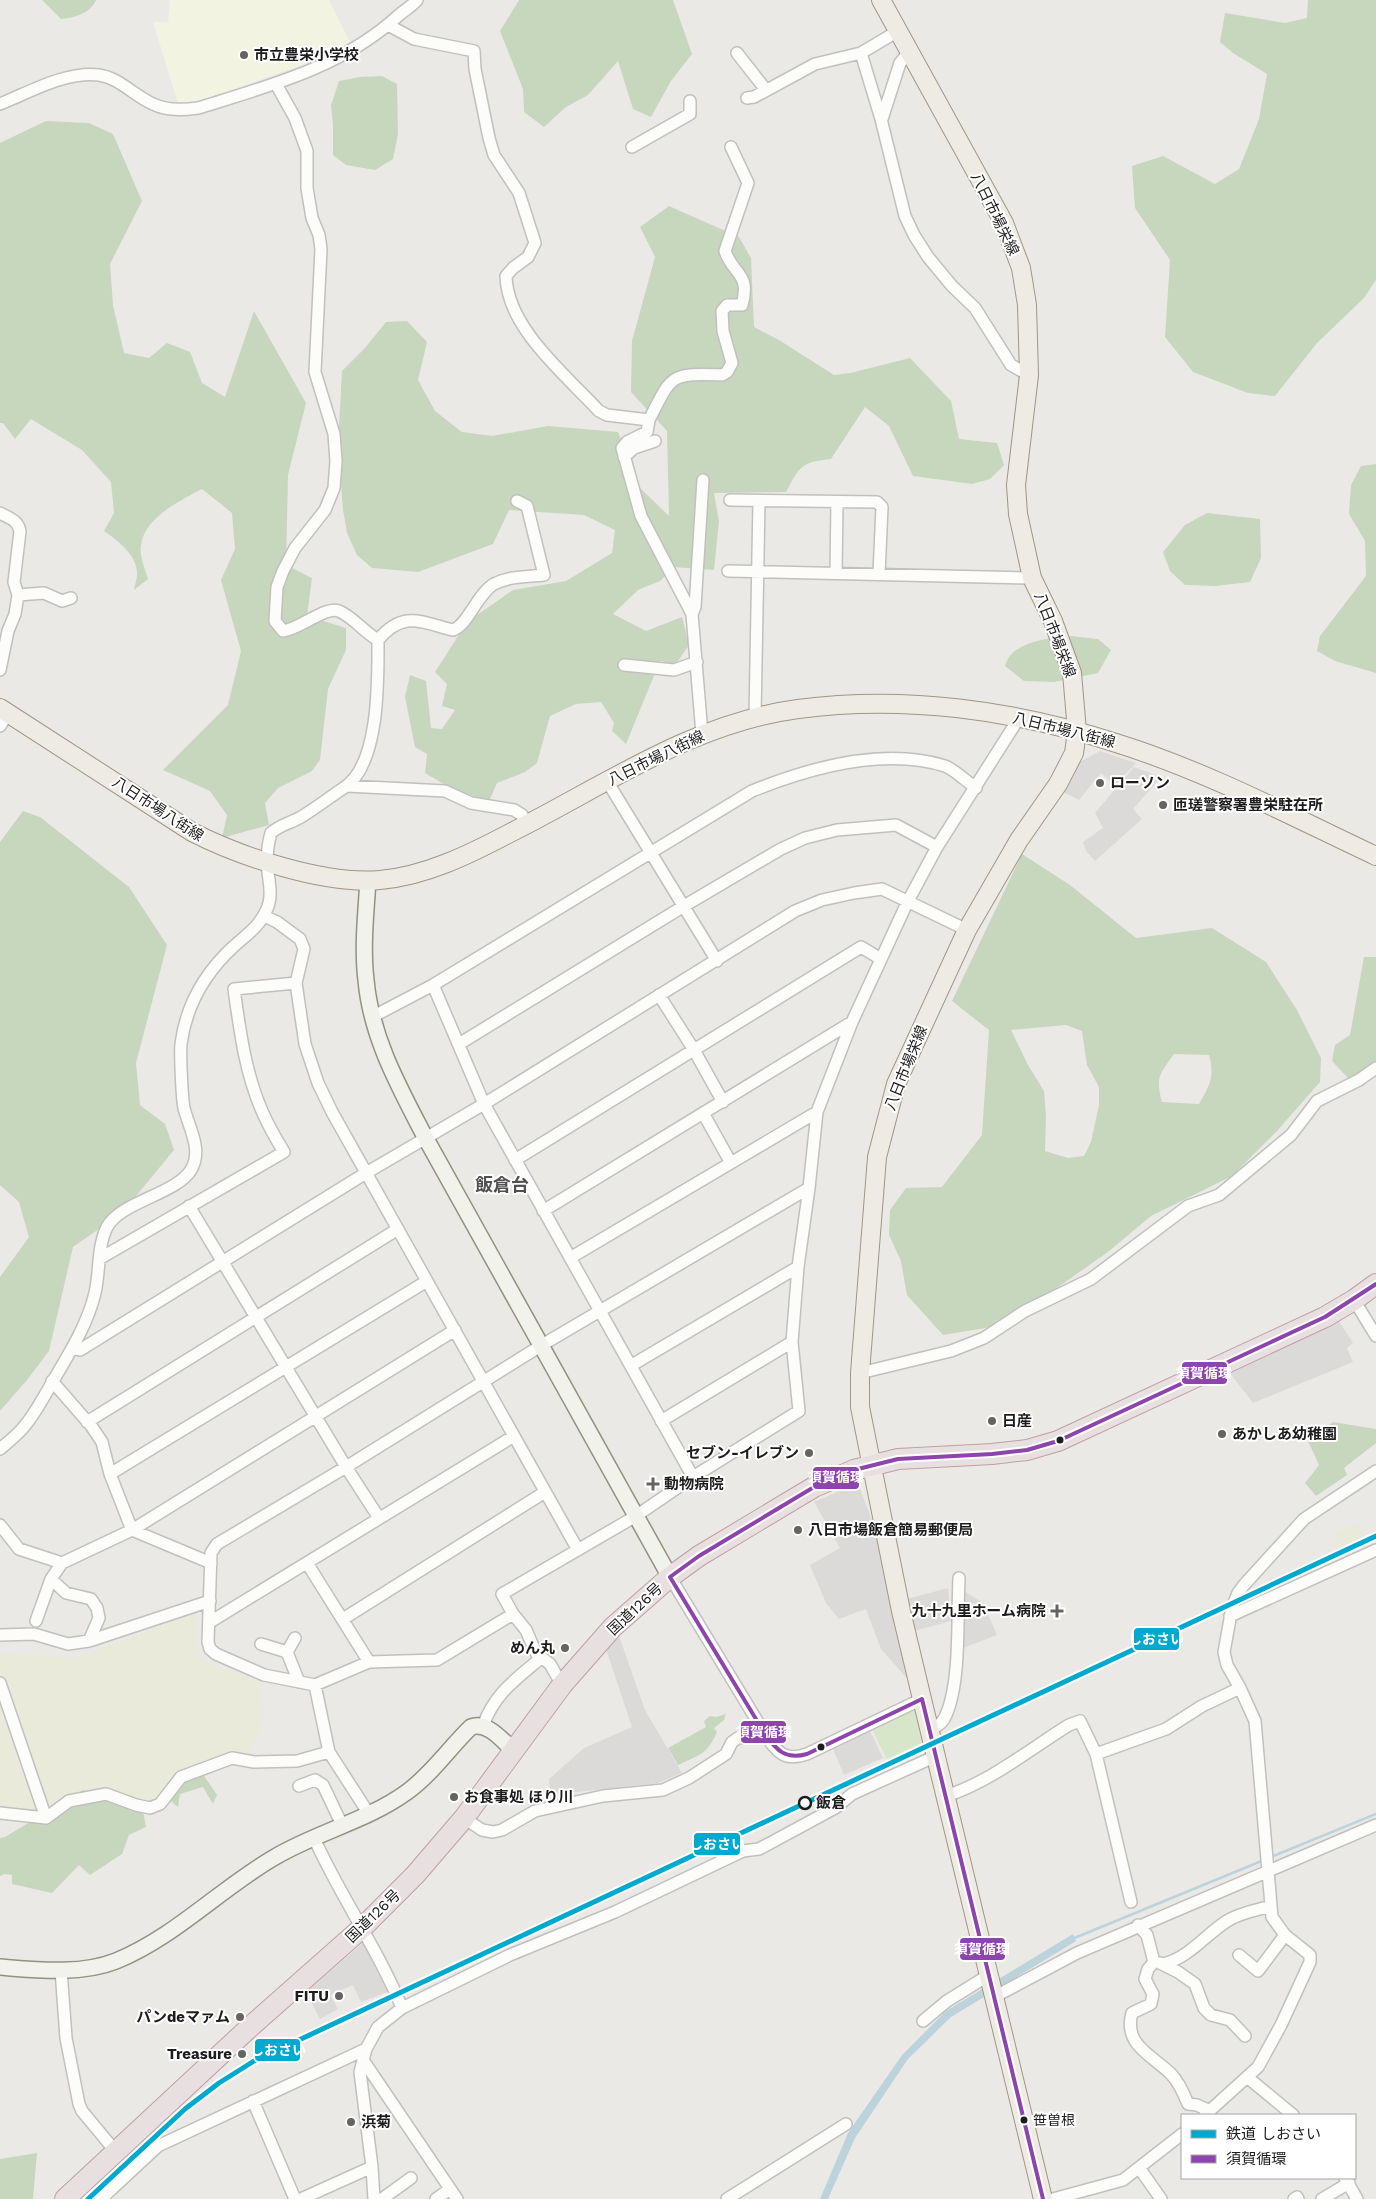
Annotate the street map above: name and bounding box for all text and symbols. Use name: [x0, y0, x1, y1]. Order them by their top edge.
place label: 市立豊栄小学校: [254, 46, 359, 64]
marker: 市立豊栄小学校: [238, 49, 250, 61]
street label: 八日市場栄線: [967, 170, 1023, 258]
street label: 八日市場栄線: [1030, 590, 1080, 680]
street label: 八日市場八街線: [1011, 709, 1117, 751]
street label: 八日市場八街線: [605, 727, 707, 789]
street label: 八日市場八街線: [109, 773, 207, 845]
place label: ローソン: [1110, 774, 1170, 792]
marker: ローソン: [1094, 777, 1106, 789]
place label: 匝瑳警察署豊栄駐在所: [1173, 796, 1323, 814]
marker: 匝瑳警察署豊栄駐在所: [1157, 799, 1169, 811]
street label: 八日市場栄線: [881, 1023, 931, 1113]
district label: 飯倉台: [475, 1174, 529, 1195]
line badge: 須賀循環: [1181, 1361, 1228, 1385]
text: 須賀循環: [1176, 1365, 1232, 1381]
place label: 日産: [1002, 1412, 1032, 1430]
marker: 日産: [986, 1415, 998, 1427]
place label: あかしあ幼稚園: [1232, 1425, 1337, 1443]
marker: あかしあ幼稚園: [1216, 1428, 1228, 1440]
unlabelled marker: [1055, 1435, 1065, 1445]
place label: セブン-イレブン: [686, 1444, 799, 1462]
marker: セブン-イレブン: [803, 1447, 815, 1459]
line badge: 須賀循環: [812, 1466, 860, 1490]
text: 須賀循環: [808, 1469, 864, 1485]
place label: 動物病院: [664, 1475, 724, 1493]
marker: 動物病院: [646, 1477, 660, 1491]
place label: 八日市場飯倉簡易郵便局: [808, 1521, 973, 1539]
marker: 八日市場飯倉簡易郵便局: [792, 1524, 804, 1536]
street label: 国道126号: [604, 1579, 666, 1639]
place label: 九十九里ホーム病院: [911, 1602, 1046, 1620]
marker: 九十九里ホーム病院: [1050, 1604, 1064, 1618]
line badge: しおさい: [1133, 1627, 1180, 1651]
text: しおさい: [1128, 1631, 1184, 1647]
place label: めん丸: [510, 1639, 555, 1657]
marker: めん丸: [559, 1642, 571, 1654]
line badge: 須賀循環: [740, 1720, 787, 1744]
text: 須賀循環: [736, 1724, 792, 1740]
unlabelled marker: [816, 1742, 826, 1752]
place label: お食事処 ほり川: [464, 1788, 573, 1806]
marker: お食事処 ほり川: [448, 1791, 460, 1803]
place label: 飯倉: [816, 1794, 846, 1812]
marker: 飯倉: [798, 1796, 812, 1810]
line badge: しおさい: [693, 1832, 741, 1856]
text: しおさい: [689, 1836, 745, 1852]
street label: 国道126号: [342, 1886, 404, 1946]
line badge: 須賀循環: [959, 1937, 1006, 1961]
text: 須賀循環: [954, 1941, 1010, 1957]
place label: FITU: [295, 1987, 329, 2005]
marker: FITU: [333, 1990, 345, 2002]
place label: パンdeマァム: [136, 2008, 230, 2026]
marker: パンdeマァム: [234, 2011, 246, 2023]
line badge: しおさい: [254, 2038, 301, 2062]
text: しおさい: [250, 2042, 306, 2058]
place label: Treasure: [167, 2045, 232, 2063]
marker: Treasure: [236, 2048, 248, 2060]
place label: 笹曽根: [1033, 2112, 1075, 2128]
place label: 浜菊: [361, 2113, 391, 2131]
legend: [1181, 2114, 1356, 2179]
marker: 笹曽根: [1019, 2115, 1029, 2125]
marker: 浜菊: [345, 2116, 357, 2128]
text: 鉄道 しおさい: [1226, 2125, 1321, 2143]
text: 須賀循環: [1226, 2150, 1286, 2168]

